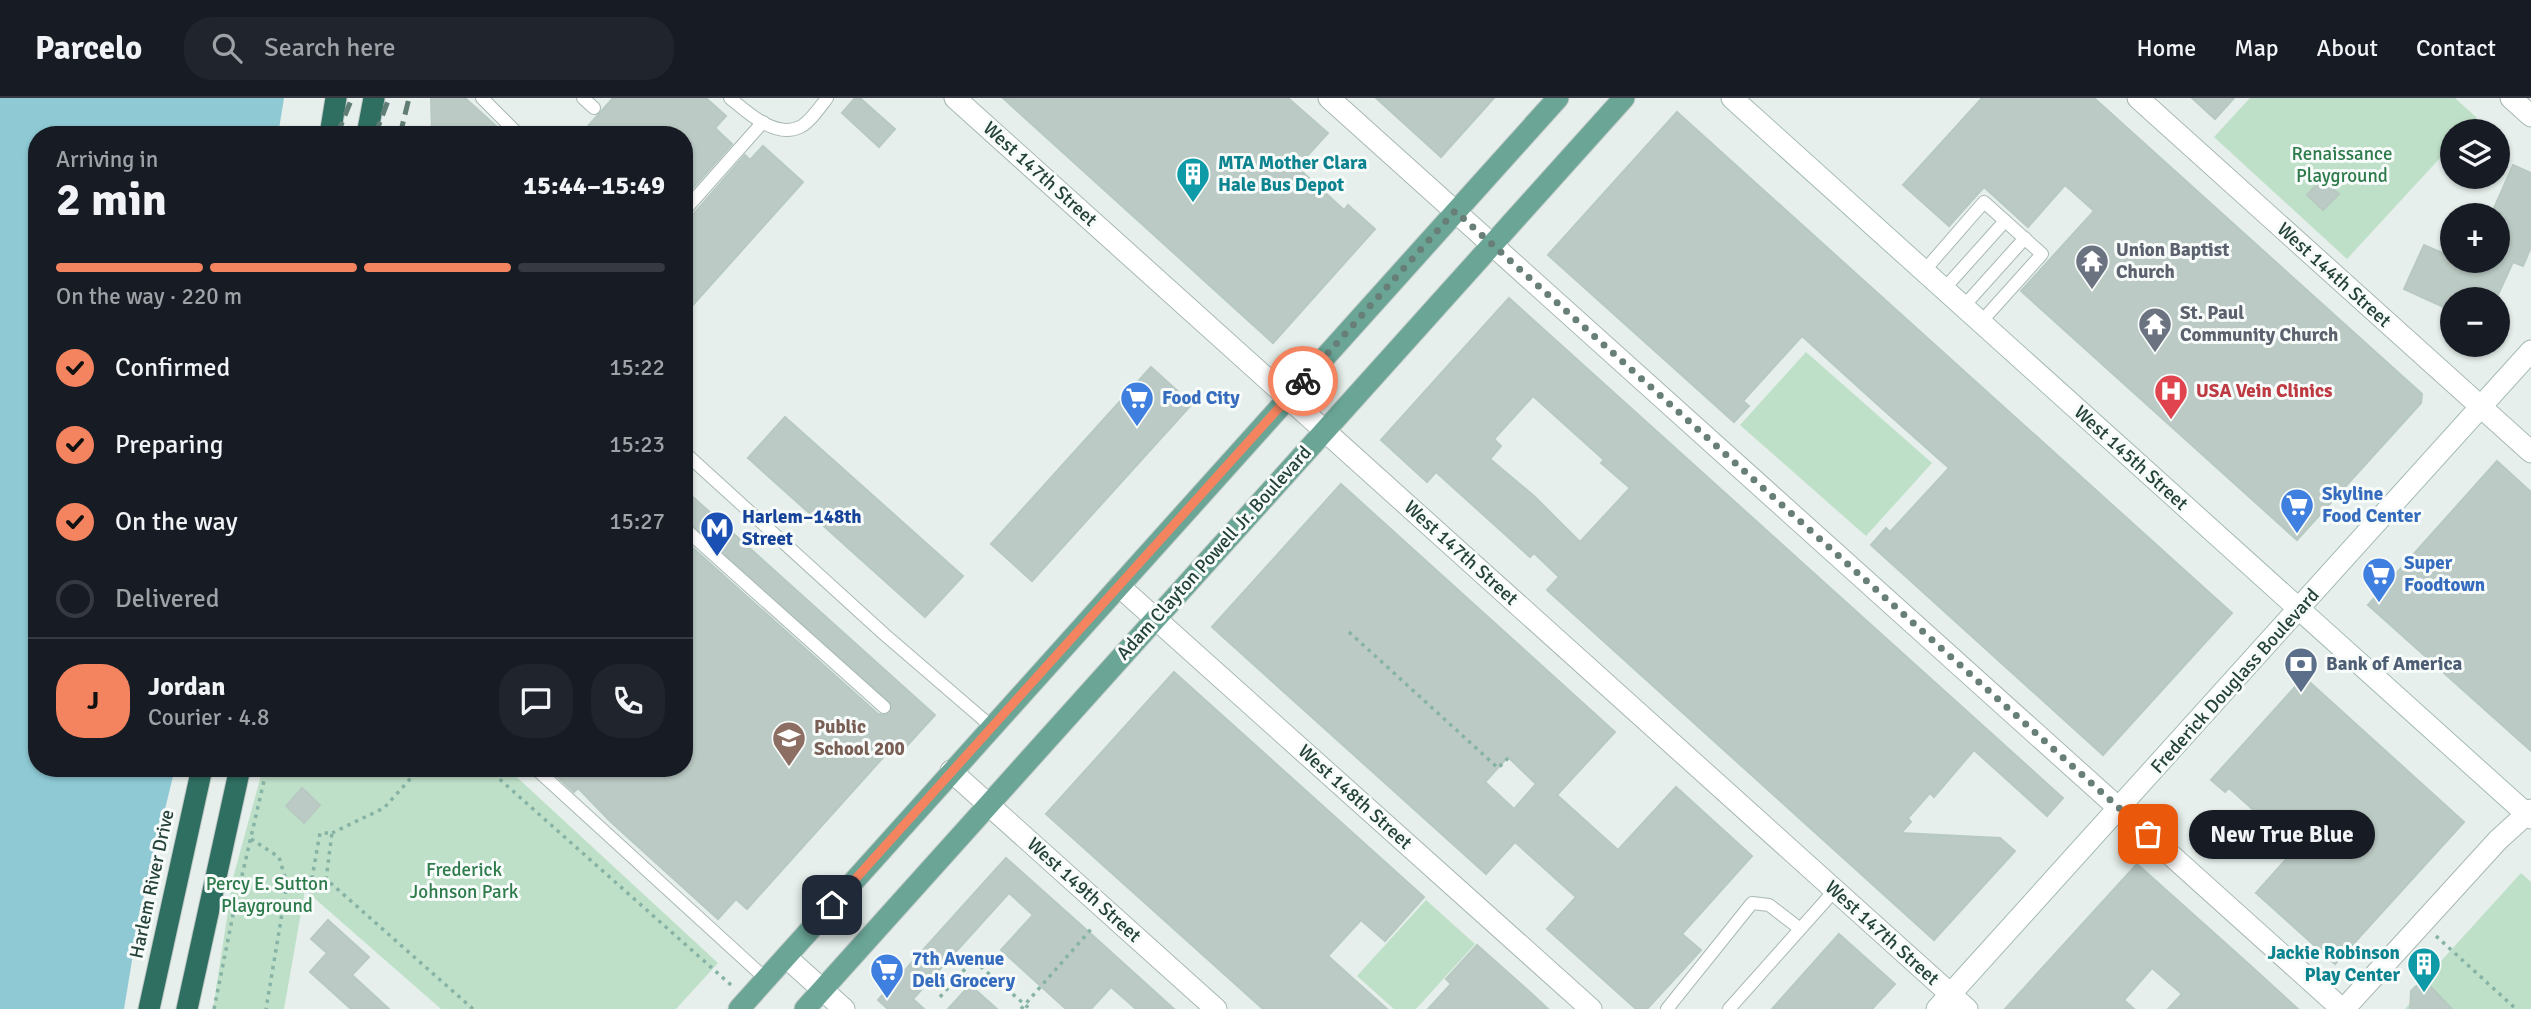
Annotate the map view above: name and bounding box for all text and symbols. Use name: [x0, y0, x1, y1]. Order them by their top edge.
search box: [184, 17, 674, 80]
text: Parcelo: [35, 28, 142, 69]
icon: search: [208, 29, 246, 67]
text: Search here: [264, 32, 395, 64]
text: Home: [2136, 33, 2196, 63]
text: Map: [2234, 33, 2279, 63]
text: About: [2317, 33, 2378, 63]
text: Contact: [2416, 33, 2496, 63]
street label: West 147th Street: [978, 116, 1102, 232]
map controls: [2440, 119, 2510, 357]
button: layers: [2440, 119, 2510, 189]
park label: Renaissance Playground: [2292, 142, 2392, 188]
text: Arriving in: [56, 145, 158, 174]
place label: MTA Mother Clara Hale Bus Depot: [1218, 151, 1367, 197]
building icon: MTA Mother Clara Hale Bus Depot: [1174, 155, 1212, 204]
text: 15:44–15:49: [523, 170, 665, 202]
text: 2 min: [56, 172, 167, 228]
button: +: [2440, 203, 2510, 273]
street label: West 144th Street: [2272, 217, 2396, 333]
place label: Union Baptist Church: [2116, 238, 2229, 284]
temple icon: Union Baptist Church: [2073, 242, 2111, 291]
text: On the way · 220 m: [56, 282, 242, 311]
button: −: [2440, 287, 2510, 357]
place label: St. Paul Community Church: [2180, 301, 2338, 347]
temple icon: St. Paul Community Church: [2136, 305, 2174, 354]
courier: [1268, 346, 1338, 416]
icon: check: [56, 349, 94, 387]
text: Confirmed: [115, 352, 230, 384]
text: 15:22: [609, 353, 665, 382]
icon: bike: [1284, 362, 1322, 400]
hospital icon: USA Vein Clinics: [2152, 372, 2190, 421]
supermarket icon: Food City: [1118, 379, 1156, 428]
place label: USA Vein Clinics: [2196, 379, 2332, 403]
place label: Food City: [1162, 386, 1240, 410]
street label: West 145th Street: [2069, 400, 2193, 516]
icon: check: [56, 426, 94, 464]
text: Preparing: [115, 429, 223, 461]
text: 15:23: [609, 430, 665, 459]
street label: Adam Clayton Powell Jr. Boulevard: [1111, 441, 1317, 665]
place label: Skyline Food Center: [2322, 482, 2421, 528]
supermarket icon: Skyline Food Center: [2278, 486, 2316, 535]
street label: West 147th Street: [1399, 495, 1523, 611]
icon: check: [56, 503, 94, 541]
place label: Harlem–148th Street: [742, 505, 862, 551]
text: On the way: [115, 506, 238, 538]
text: 15:27: [609, 507, 665, 536]
metro station icon: Harlem–148th Street: [698, 509, 736, 558]
place label: Super Foodtown: [2404, 551, 2485, 597]
supermarket icon: Super Foodtown: [2360, 555, 2398, 604]
text: Delivered: [115, 583, 220, 615]
street label: Frederick Douglass Boulevard: [2146, 584, 2324, 778]
bank icon: Bank of America: [2282, 645, 2320, 694]
place label: Bank of America: [2326, 652, 2462, 676]
button: chat: [499, 664, 573, 738]
button: phone: [591, 664, 665, 738]
text: Jordan: [148, 671, 225, 703]
text: J: [87, 685, 99, 717]
text: Courier · 4.8: [148, 703, 269, 732]
place label: Public School 200: [814, 715, 905, 761]
school or university icon: Public School 200: [770, 719, 808, 768]
street label: West 148th Street: [1293, 739, 1417, 855]
pin: [2118, 804, 2178, 864]
street label: Harlem River Drive: [125, 807, 179, 961]
callout: New True Blue: [2190, 810, 2376, 858]
icon: bag: [2129, 815, 2167, 853]
text: New True Blue: [2210, 820, 2354, 849]
street label: West 149th Street: [1022, 832, 1146, 948]
park label: Frederick Johnson Park: [410, 858, 519, 904]
park label: Percy E. Sutton Playground: [206, 872, 328, 918]
pin: [802, 875, 862, 935]
street label: West 147th Street: [1820, 875, 1944, 991]
icon: home: [813, 886, 851, 924]
place label: Jackie Robinson Play Center: [2267, 941, 2400, 987]
building icon: Jackie Robinson Play Center: [2405, 945, 2443, 994]
place label: 7th Avenue Deli Grocery: [912, 947, 1016, 993]
supermarket icon: 7th Avenue Deli Grocery: [868, 951, 906, 1000]

